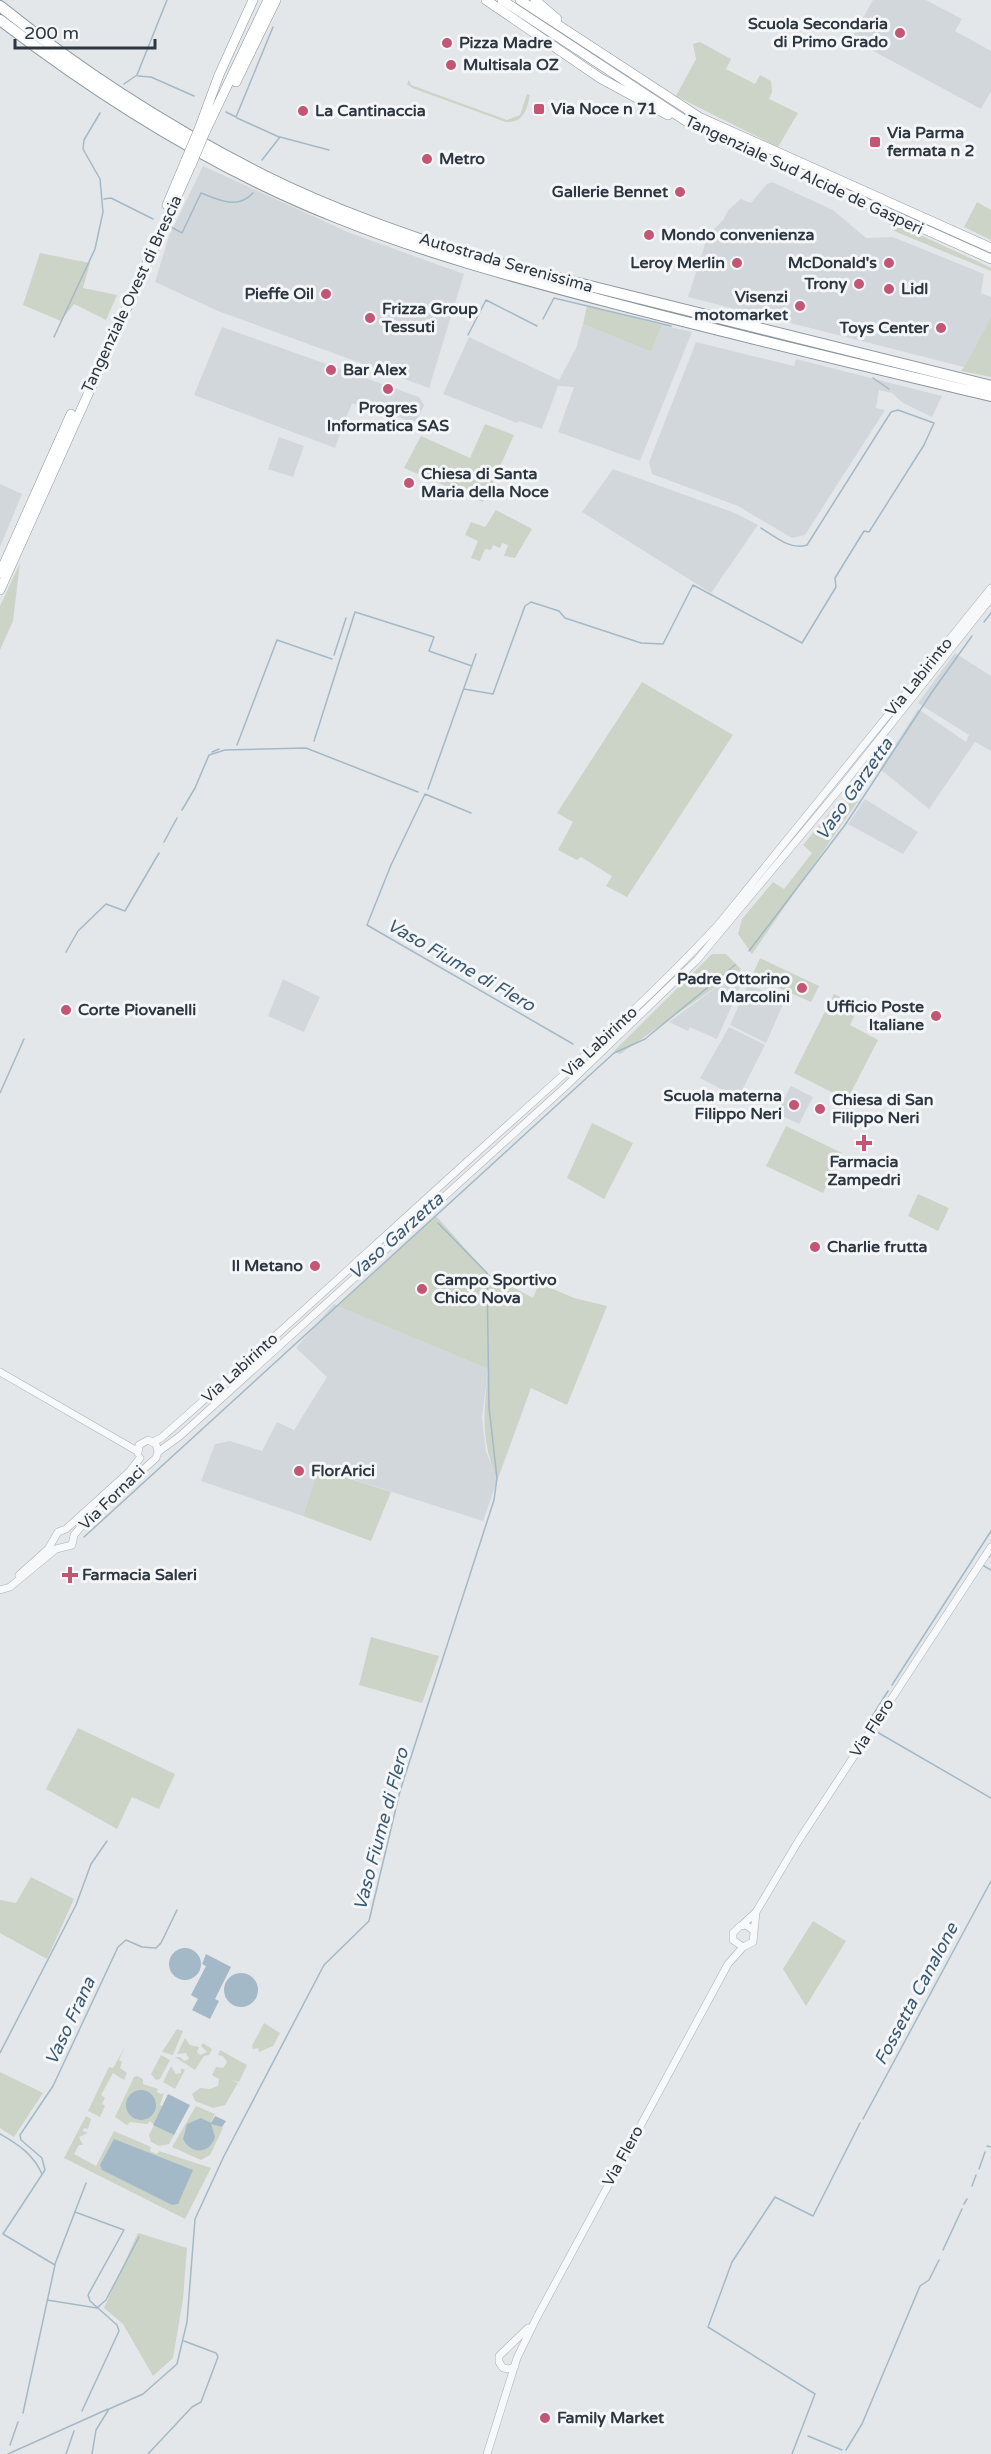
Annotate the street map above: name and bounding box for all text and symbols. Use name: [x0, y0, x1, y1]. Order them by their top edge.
scale bar: [15, 12, 154, 50]
place label: Scuola Secondaria di Primo Grado: [748, 14, 888, 52]
text: 200 m: [24, 22, 79, 44]
marker: Scuola Secondaria di Primo Grado: [893, 26, 907, 40]
place label: Pizza Madre: [459, 33, 552, 53]
marker: Pizza Madre: [440, 36, 454, 50]
place label: Multisala OZ: [463, 55, 559, 75]
marker: Multisala OZ: [444, 58, 458, 72]
place label: Via Noce n 71: [551, 99, 657, 119]
place label: La Cantinaccia: [315, 101, 426, 121]
marker: Via Noce n 71: [532, 102, 546, 116]
marker: La Cantinaccia: [296, 104, 310, 118]
street label: Tangenziale Sud Alcide de Gasperi: [682, 111, 926, 239]
place label: Via Parma fermata n 2: [886, 123, 975, 161]
marker: Via Parma fermata n 2: [868, 135, 882, 149]
place label: Metro: [439, 149, 485, 169]
marker: Metro: [420, 152, 434, 166]
place label: Gallerie Bennet: [552, 182, 669, 202]
marker: Gallerie Bennet: [673, 185, 687, 199]
street label: Tangenziale Ovest di Brescia: [77, 192, 187, 396]
place label: Mondo convenienza: [661, 225, 814, 245]
marker: Mondo convenienza: [642, 228, 656, 242]
street label: Autostrada Serenissima: [417, 229, 595, 297]
place label: Leroy Merlin: [630, 253, 725, 273]
place label: McDonald's: [788, 253, 877, 273]
marker: Leroy Merlin: [730, 256, 744, 270]
marker: McDonald's: [882, 256, 896, 270]
place label: Trony: [803, 274, 847, 294]
marker: Trony: [852, 277, 866, 291]
place label: Lidl: [901, 279, 928, 299]
marker: Lidl: [882, 282, 896, 296]
place label: Pieffe Oil: [244, 284, 314, 304]
marker: Pieffe Oil: [319, 287, 333, 301]
place label: Visenzi motomarket: [694, 287, 789, 325]
place label: Frizza Group Tessuti: [381, 299, 478, 337]
marker: Visenzi motomarket: [793, 299, 807, 313]
marker: Frizza Group Tessuti: [363, 311, 377, 325]
place label: Toys Center: [839, 318, 930, 338]
marker: Toys Center: [934, 321, 948, 335]
place label: Bar Alex: [343, 360, 407, 380]
marker: Bar Alex: [324, 363, 338, 377]
marker: Progres Informatica SAS: [381, 382, 395, 396]
place label: Progres Informatica SAS: [327, 398, 449, 436]
place label: Chiesa di Santa Maria della Noce: [421, 464, 549, 502]
marker: Chiesa di Santa Maria della Noce: [402, 476, 416, 490]
street label: Via Labirinto: [881, 633, 957, 721]
water label: Vaso Garzetta: [811, 733, 898, 844]
water label: Vaso Fiume di Flero: [383, 914, 540, 1017]
place label: Padre Ottorino Marcolini: [677, 969, 790, 1007]
marker: Padre Ottorino Marcolini: [795, 981, 809, 995]
place label: Ufficio Poste Italiane: [826, 997, 924, 1035]
place label: Corte Piovanelli: [78, 1000, 196, 1020]
street label: Via Labirinto: [558, 1002, 642, 1082]
marker: Corte Piovanelli: [59, 1003, 73, 1017]
marker: Ufficio Poste Italiane: [929, 1009, 943, 1023]
place label: Scuola materna Filippo Neri: [664, 1086, 782, 1124]
place label: Chiesa di San Filippo Neri: [832, 1090, 934, 1128]
marker: Scuola materna Filippo Neri: [787, 1098, 801, 1112]
marker: Chiesa di San Filippo Neri: [813, 1102, 827, 1116]
marker: Farmacia Zampedri: [857, 1136, 871, 1150]
place label: Farmacia Zampedri: [827, 1152, 901, 1190]
water label: Vaso Garzetta: [344, 1187, 448, 1284]
place label: Charlie frutta: [827, 1237, 927, 1257]
marker: Charlie frutta: [808, 1240, 822, 1254]
place label: Il Metano: [232, 1256, 303, 1276]
marker: Il Metano: [308, 1259, 322, 1273]
place label: Campo Sportivo Chico Nova: [434, 1270, 557, 1308]
marker: Campo Sportivo Chico Nova: [415, 1282, 429, 1296]
street label: Via Labirinto: [198, 1329, 282, 1407]
place label: FlorArici: [311, 1461, 375, 1481]
street label: Via Fornaci: [75, 1462, 149, 1534]
marker: FlorArici: [292, 1464, 306, 1478]
place label: Farmacia Saleri: [82, 1565, 197, 1585]
marker: Farmacia Saleri: [63, 1568, 77, 1582]
street label: Via Flero: [846, 1695, 898, 1761]
water label: Vaso Fiume di Flero: [349, 1744, 414, 1913]
water label: Fossetta Canalone: [869, 1919, 963, 2069]
water label: Vaso Frana: [40, 1973, 100, 2068]
street label: Via Flero: [598, 2122, 648, 2190]
place label: Family Market: [557, 2408, 665, 2428]
marker: Family Market: [538, 2411, 552, 2425]

